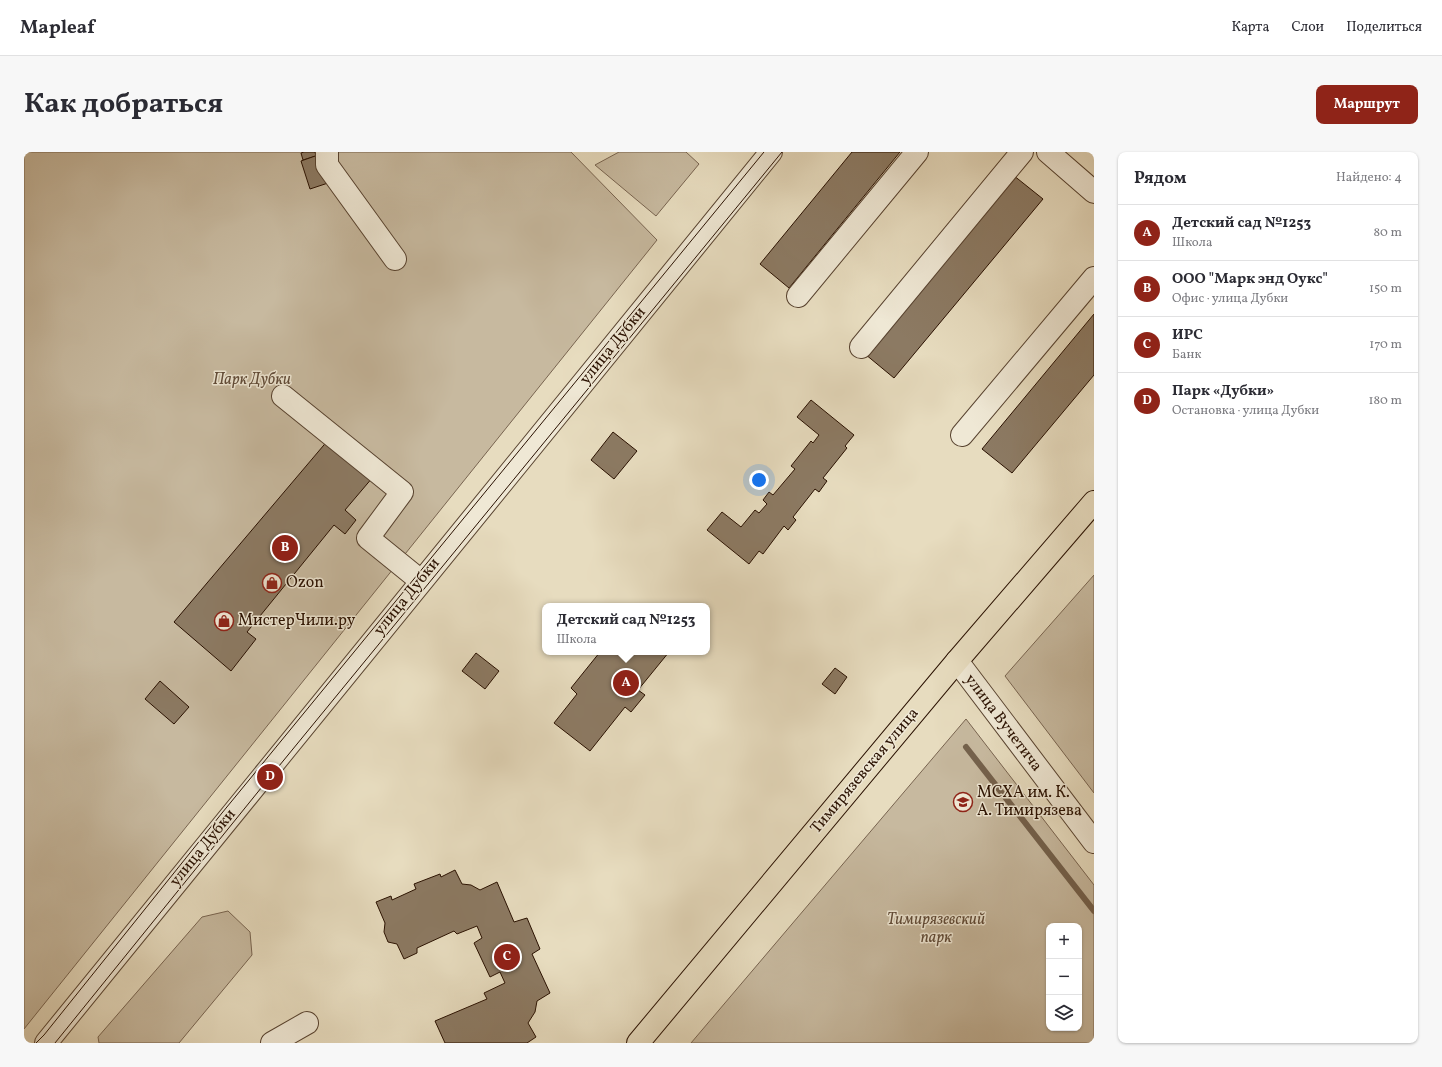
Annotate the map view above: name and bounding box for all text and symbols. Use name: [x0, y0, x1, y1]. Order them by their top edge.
text: Mapleaf: [20, 15, 95, 41]
text: Карта: [1231, 18, 1269, 37]
text: Слои: [1291, 18, 1324, 37]
text: Поделиться: [1346, 18, 1422, 37]
text: Как добраться: [24, 85, 223, 124]
button: Маршрут: [1316, 85, 1418, 124]
text: Рядом: [1134, 167, 1187, 190]
text: Найдено: 4: [1336, 169, 1402, 187]
text: Детский сад №1253: [1172, 213, 1311, 234]
text: A: [1142, 224, 1152, 242]
text: 80 m: [1373, 224, 1402, 242]
text: Школа: [1172, 234, 1212, 252]
text: ООО "Марк энд Оукс": [1172, 269, 1328, 290]
text: B: [1143, 280, 1151, 298]
text: 150 m: [1369, 280, 1402, 298]
text: Офис · улица Дубки: [1172, 290, 1288, 308]
street label: улица Дубки: [575, 302, 651, 390]
text: ИРС: [1172, 325, 1203, 346]
text: C: [1143, 336, 1151, 354]
text: 170 m: [1369, 336, 1402, 354]
text: Банк: [1172, 346, 1201, 364]
park label: Парк Дубки: [213, 369, 291, 391]
text: Парк «Дубки»: [1172, 381, 1274, 402]
text: D: [1142, 392, 1152, 410]
text: 180 m: [1368, 392, 1402, 410]
text: Остановка · улица Дубки: [1172, 402, 1319, 420]
your location: [749, 470, 769, 490]
pin: B: [272, 533, 298, 563]
street label: улица Дубки: [369, 553, 445, 641]
shop icon: Ozon: [261, 572, 283, 594]
place label: Ozon: [286, 572, 324, 594]
popup: [542, 603, 710, 655]
shop icon: МистерЧили.ру: [213, 610, 235, 632]
place label: МистерЧили.ру: [238, 610, 356, 632]
text: Детский сад №1253: [556, 610, 696, 631]
text: Школа: [556, 631, 597, 649]
pin: A: [613, 668, 639, 698]
street label: улица Вучетича: [959, 670, 1047, 776]
street label: Тимирязевская улица: [806, 703, 924, 839]
pin: D: [257, 762, 283, 792]
place label: МСХА им. К. А. Тимирязева: [977, 782, 1082, 822]
school or university icon: МСХА им. К. А. Тимирязева: [952, 791, 974, 813]
street label: улица Дубки: [165, 804, 241, 892]
park label: Тимирязевский парк: [887, 909, 985, 949]
map controls: [1046, 923, 1082, 1031]
button: +: [1046, 923, 1082, 959]
pin: C: [494, 942, 520, 972]
button: −: [1046, 959, 1082, 995]
button: layers: [1046, 995, 1082, 1031]

